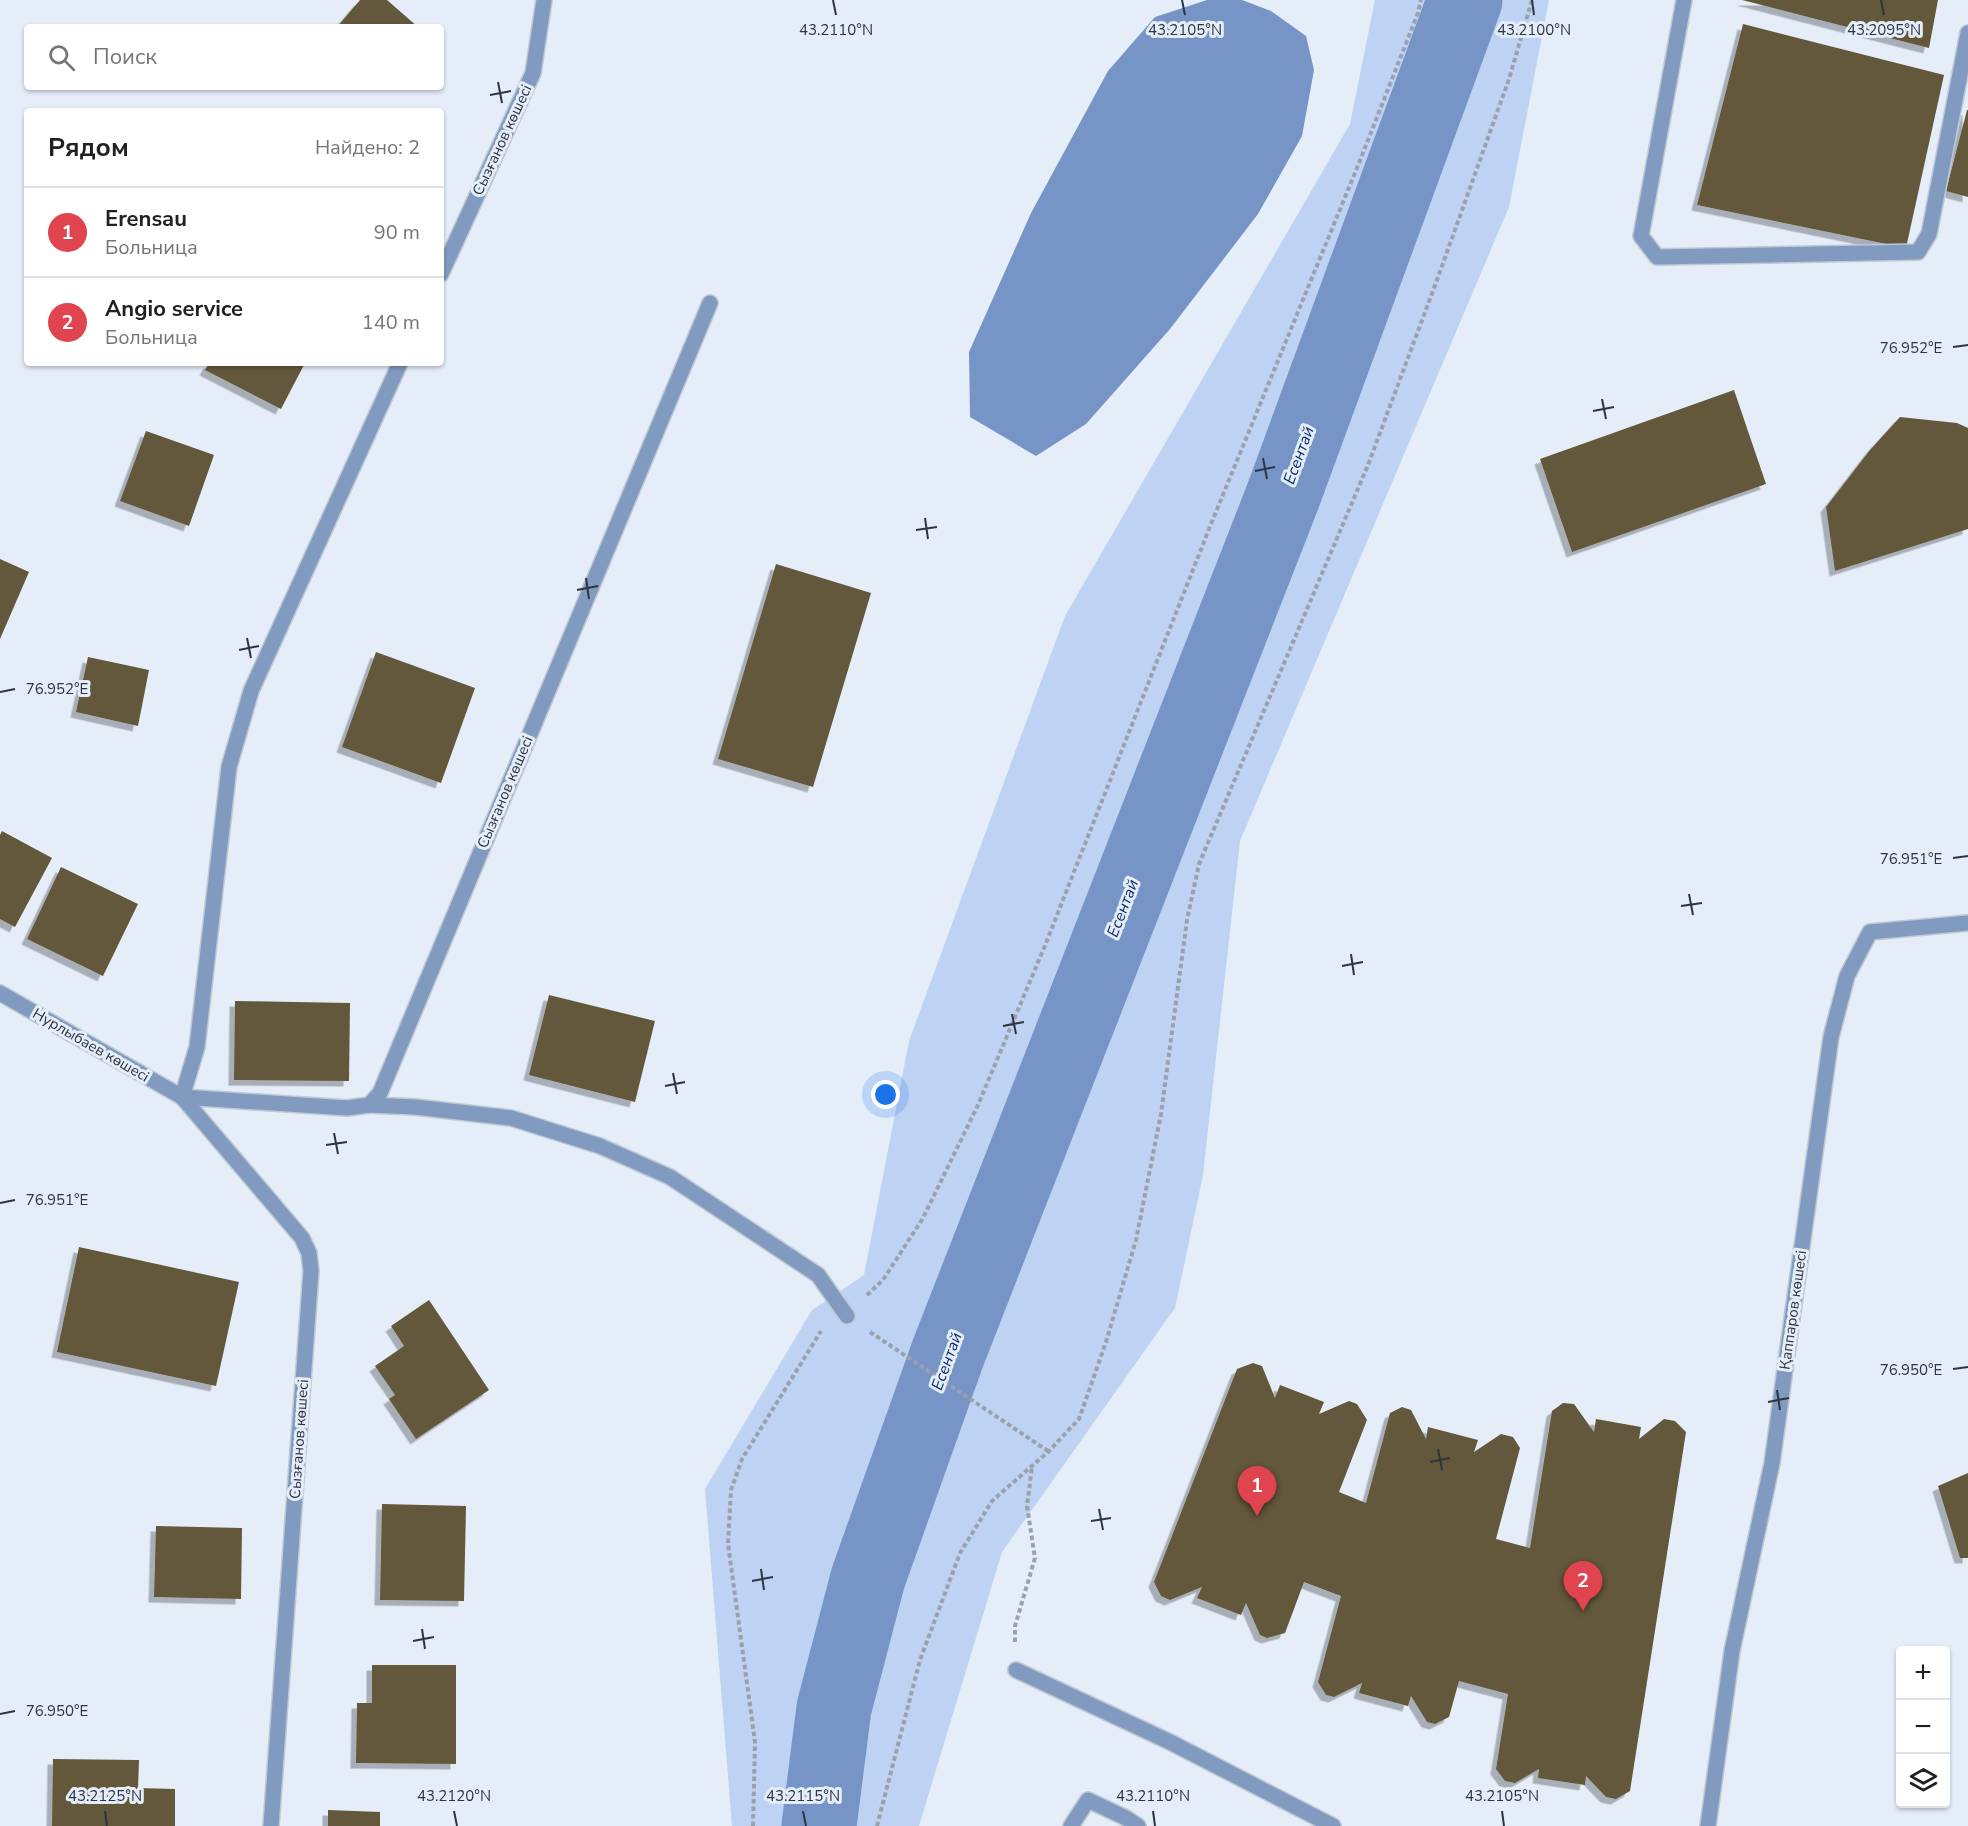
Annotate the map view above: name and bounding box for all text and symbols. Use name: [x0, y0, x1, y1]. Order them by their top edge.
text: 43.2110°N: [799, 20, 873, 40]
text: 43.2105°N: [1148, 20, 1222, 40]
text: 43.2100°N: [1497, 20, 1571, 40]
text: 43.2095°N: [1847, 20, 1921, 40]
search box: [24, 24, 444, 90]
icon: search: [45, 41, 78, 74]
text: Поиск: [93, 42, 157, 72]
street label: Сызғанов көшесі: [468, 81, 536, 199]
text: Рядом: [48, 130, 129, 165]
text: Найдено: 2: [315, 134, 420, 161]
text: Erensau: [105, 204, 187, 234]
text: 1: [62, 219, 74, 246]
text: 90 m: [374, 219, 420, 246]
text: Больница: [105, 234, 198, 261]
text: Angio service: [105, 294, 243, 324]
text: 2: [62, 309, 74, 336]
text: 140 m: [362, 309, 420, 336]
text: Больница: [105, 324, 198, 351]
text: 76.952°E: [1880, 338, 1942, 358]
water label: Есентай: [1278, 423, 1320, 487]
text: 76.952°E: [26, 679, 88, 699]
street label: Сызғанов көшесі: [472, 733, 538, 851]
text: 76.951°E: [1880, 849, 1942, 869]
water label: Есентай: [1102, 876, 1144, 940]
street label: Нурлыбаев көшесі: [29, 1003, 153, 1087]
your location: [871, 1080, 900, 1109]
text: 76.951°E: [26, 1190, 88, 1210]
street label: Қаппаров көшесі: [1775, 1249, 1811, 1371]
water label: Есентай: [926, 1329, 968, 1393]
text: 76.950°E: [1880, 1360, 1942, 1380]
street label: Сызғанов көшесі: [285, 1378, 313, 1500]
pin: 1: [1238, 1466, 1276, 1516]
pin: 2: [1564, 1562, 1602, 1611]
map controls: [1896, 1646, 1950, 1808]
button: +: [1896, 1646, 1950, 1700]
button: −: [1896, 1700, 1950, 1754]
text: 76.950°E: [26, 1701, 88, 1721]
button: layers: [1896, 1754, 1950, 1808]
text: 43.2125°N: [68, 1786, 142, 1806]
text: 43.2120°N: [417, 1786, 491, 1806]
text: 43.2115°N: [766, 1786, 840, 1806]
text: 43.2110°N: [1116, 1786, 1190, 1806]
text: 43.2105°N: [1465, 1786, 1539, 1806]

